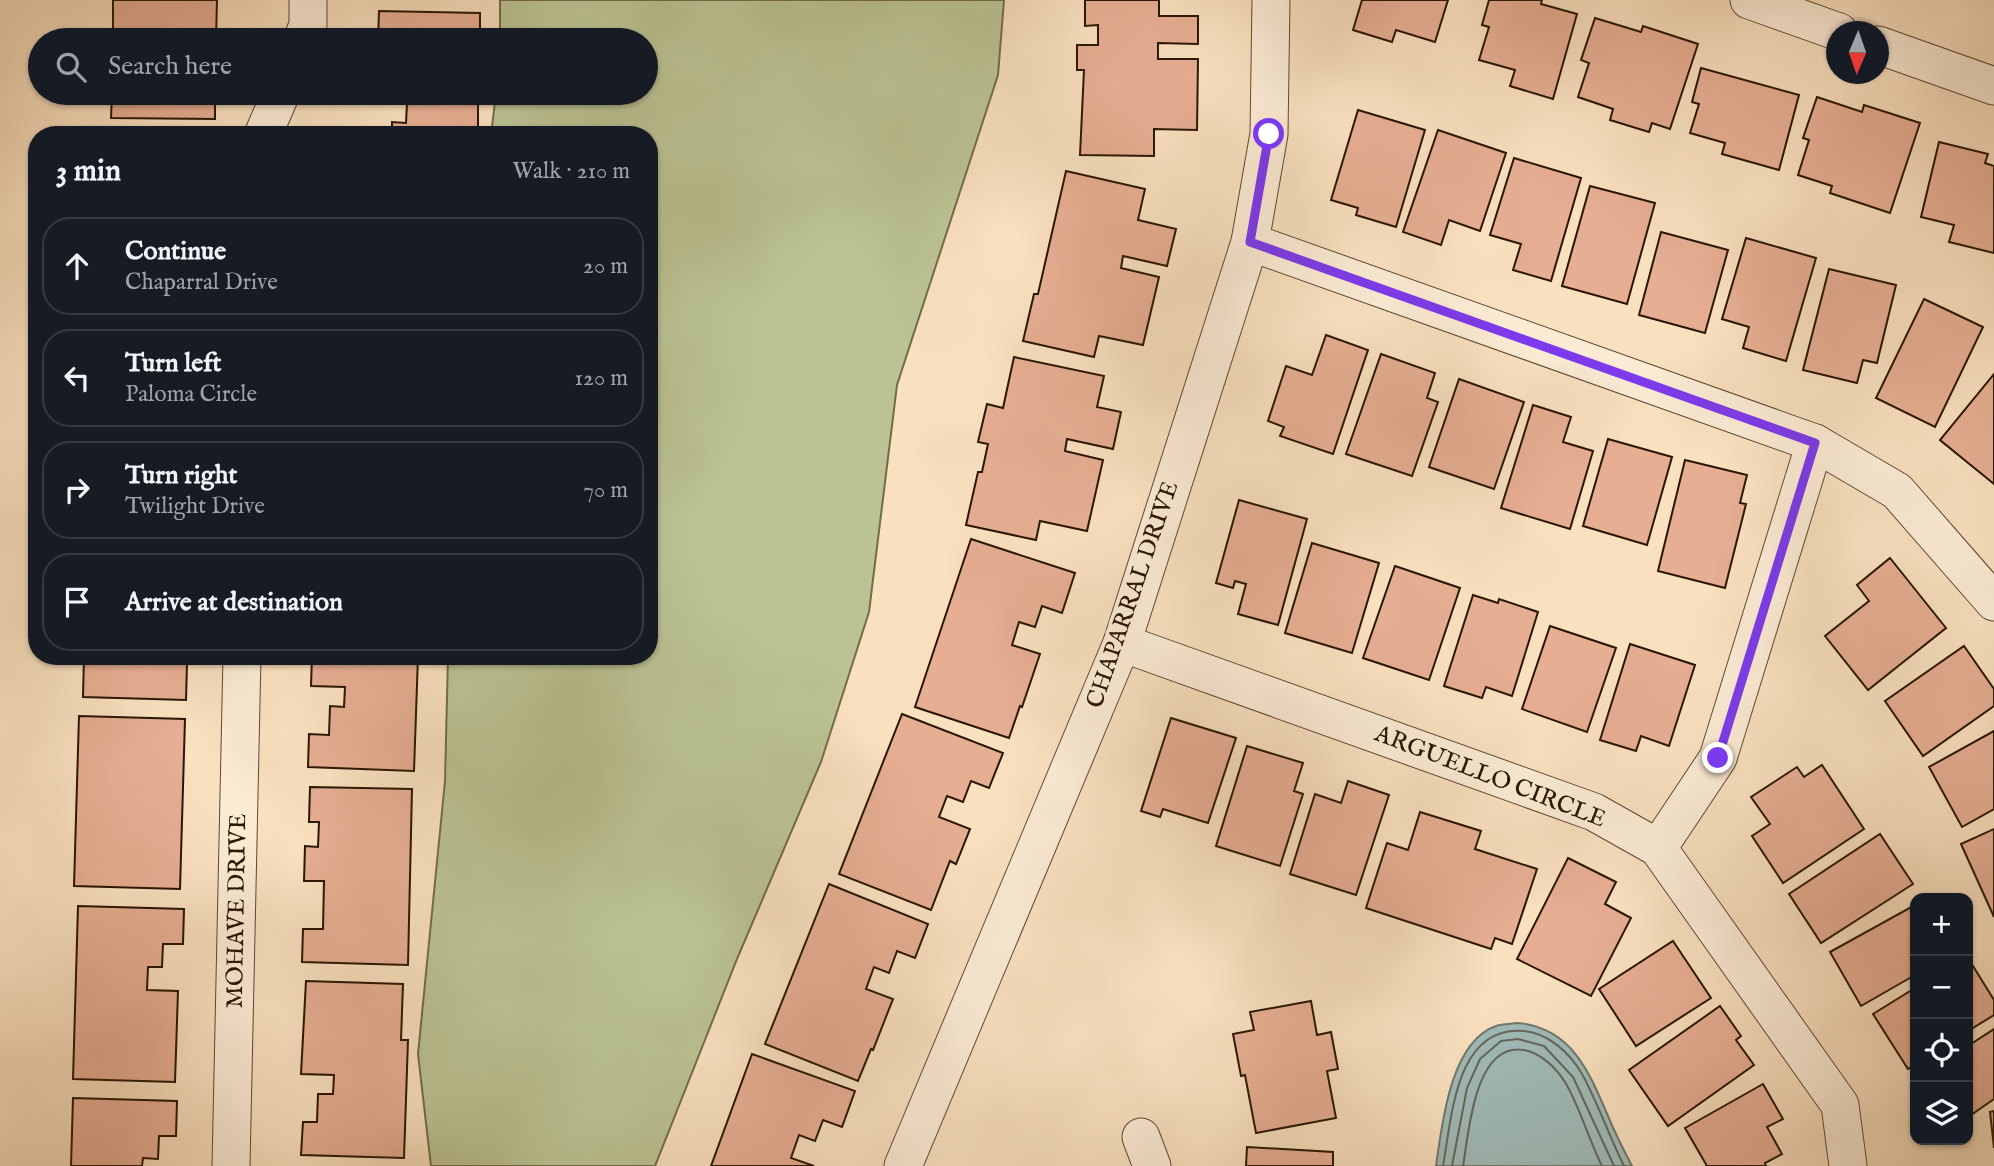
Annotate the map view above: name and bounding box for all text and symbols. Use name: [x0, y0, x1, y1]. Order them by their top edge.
north arrow: [1826, 21, 1889, 84]
search box: [28, 28, 658, 105]
icon: search: [52, 48, 90, 86]
text: Search here: [108, 50, 232, 83]
route start: [1253, 118, 1284, 149]
text: 3 min: [56, 153, 121, 191]
text: Walk · 210 m: [513, 157, 630, 186]
text: Continue: [125, 235, 226, 268]
icon: ahead: [58, 247, 96, 285]
text: 20 m: [583, 252, 628, 281]
text: Chaparral Drive: [125, 268, 278, 297]
text: Turn left: [125, 347, 222, 380]
icon: left: [58, 359, 96, 397]
text: 120 m: [575, 364, 628, 393]
text: Paloma Circle: [125, 380, 257, 409]
text: Turn right: [125, 459, 238, 492]
icon: right: [58, 471, 96, 509]
text: 70 m: [583, 476, 628, 505]
street label: CHAPARRAL DRIVE: [1080, 477, 1186, 713]
text: Twilight Drive: [125, 492, 265, 521]
icon: arrive: [58, 583, 96, 621]
text: Arrive at destination: [125, 586, 343, 619]
street label: ARGUELLO CIRCLE: [1369, 718, 1610, 835]
route end: [1702, 742, 1733, 773]
street label: MOHAVE DRIVE: [220, 813, 254, 1009]
map controls: [1910, 893, 1973, 1145]
button: +: [1910, 893, 1973, 956]
button: −: [1910, 956, 1973, 1019]
button: locate: [1910, 1019, 1973, 1082]
button: layers: [1910, 1082, 1973, 1145]

